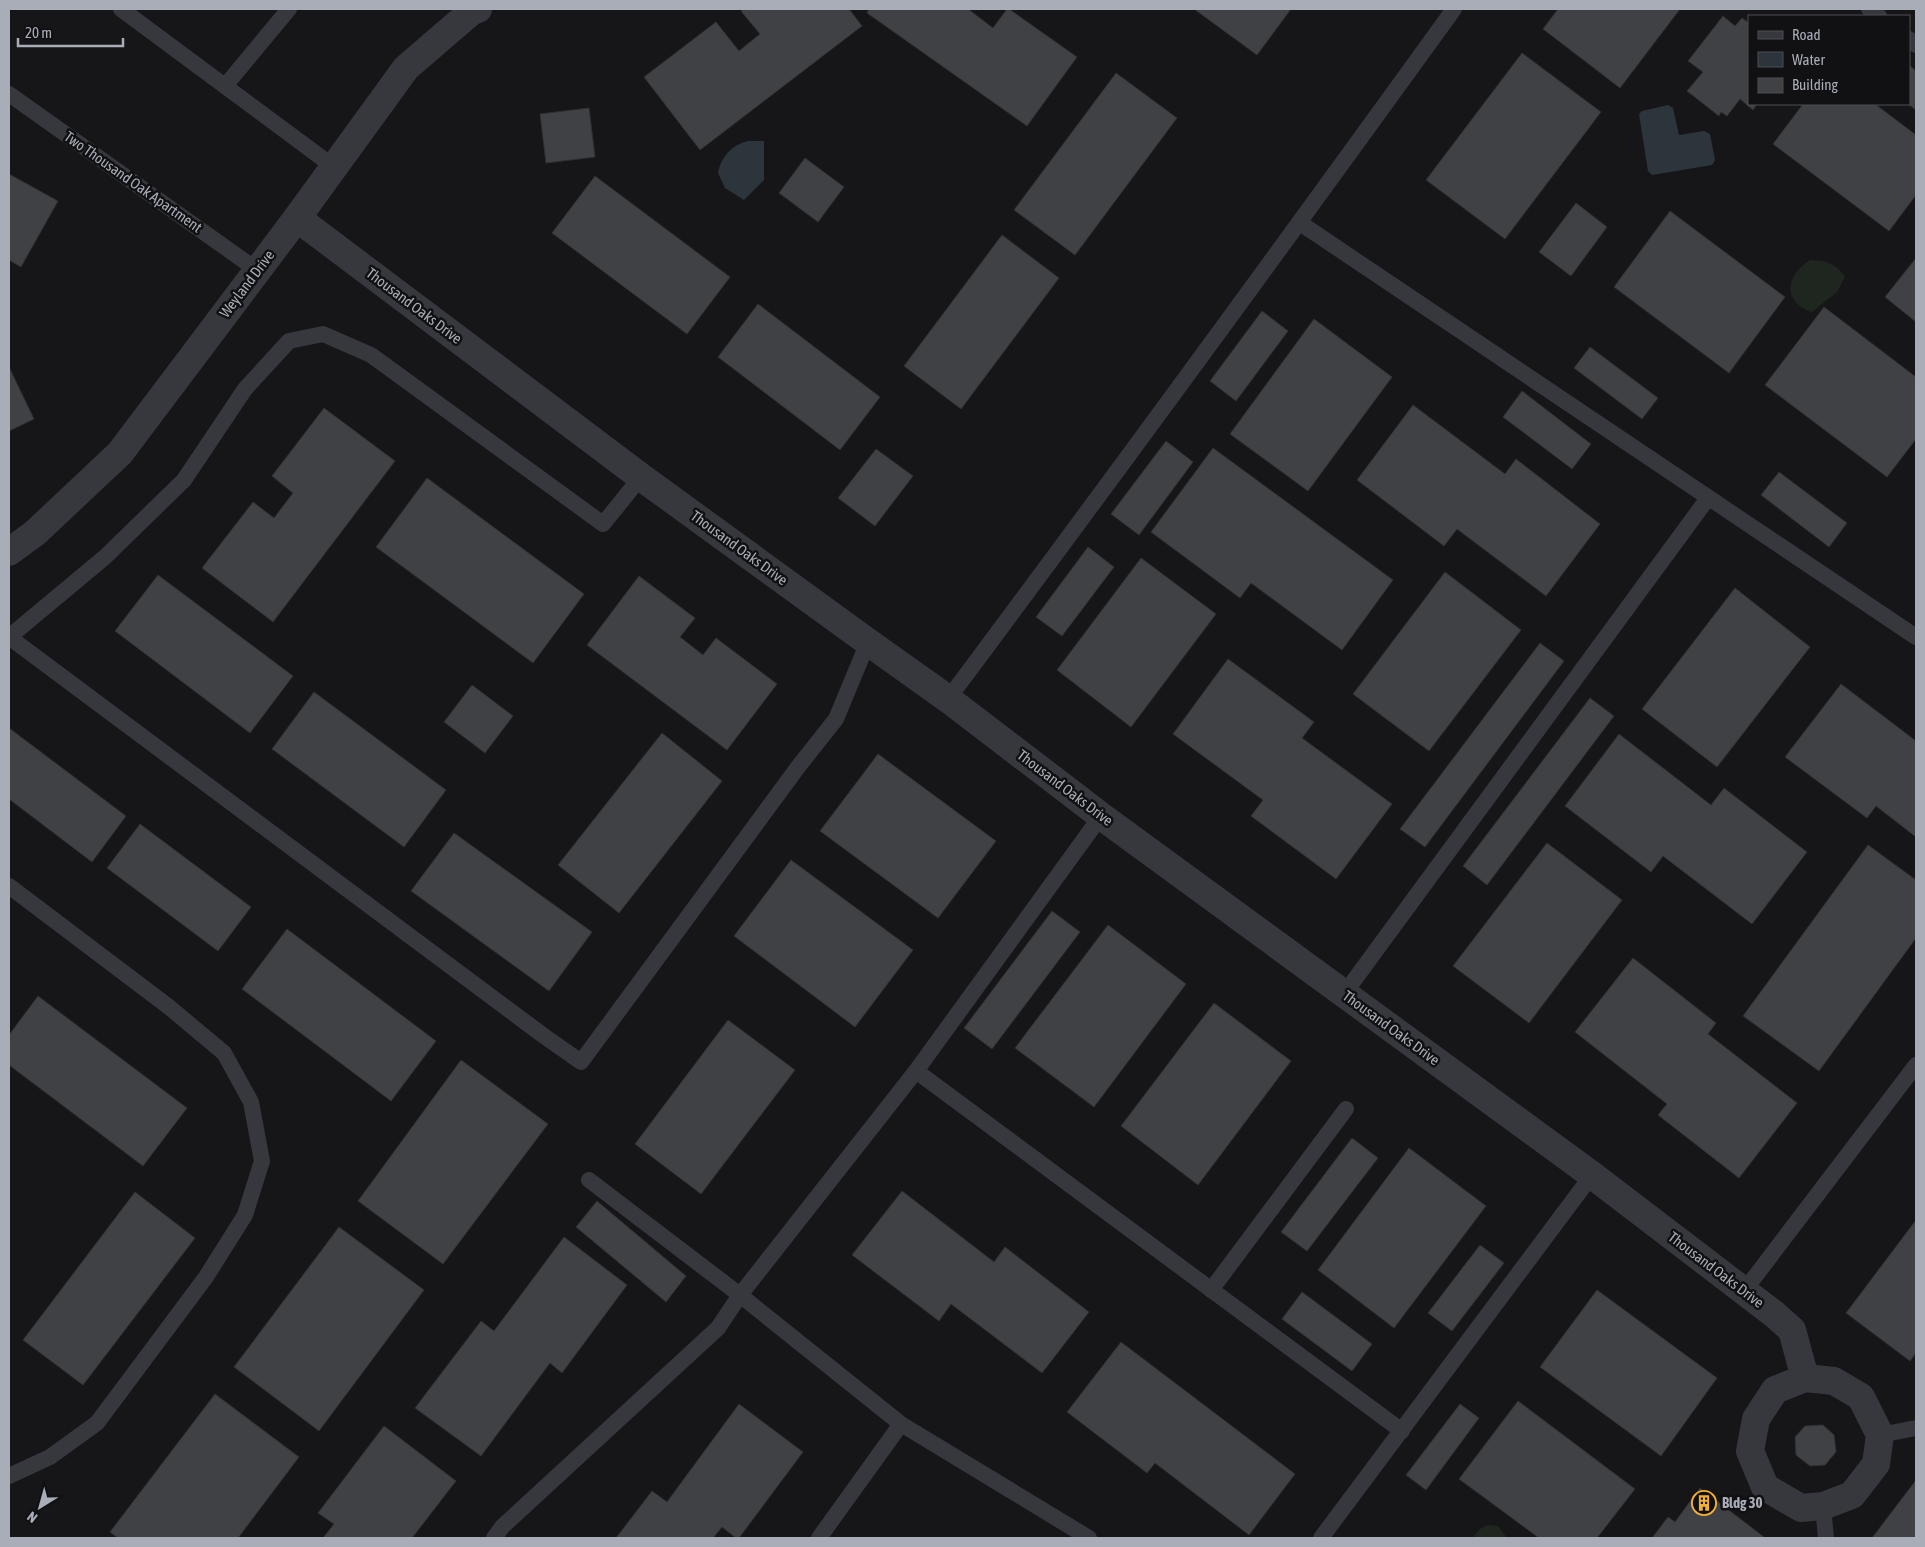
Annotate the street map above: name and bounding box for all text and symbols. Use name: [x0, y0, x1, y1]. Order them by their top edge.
scale bar: [18, 15, 122, 47]
legend: [1748, 15, 1910, 105]
text: 20 m: [25, 24, 52, 41]
text: Road: [1792, 26, 1821, 43]
text: Water: [1792, 51, 1825, 68]
text: Building: [1792, 76, 1838, 93]
street label: Two Thousand Oak Apartment: [61, 128, 205, 236]
street label: Weyland Drive: [216, 247, 278, 321]
street label: Thousand Oaks Drive: [363, 264, 466, 347]
street label: Thousand Oaks Drive: [688, 507, 791, 588]
street label: Thousand Oaks Drive: [1014, 746, 1117, 829]
street label: Thousand Oaks Drive: [1340, 987, 1443, 1068]
street label: Thousand Oaks Drive: [1665, 1228, 1768, 1311]
north arrow: [15, 1482, 65, 1532]
building icon: Bldg 30: [1691, 1490, 1717, 1516]
place label: Bldg 30: [1722, 1494, 1763, 1511]
text: N: [24, 1509, 40, 1526]

